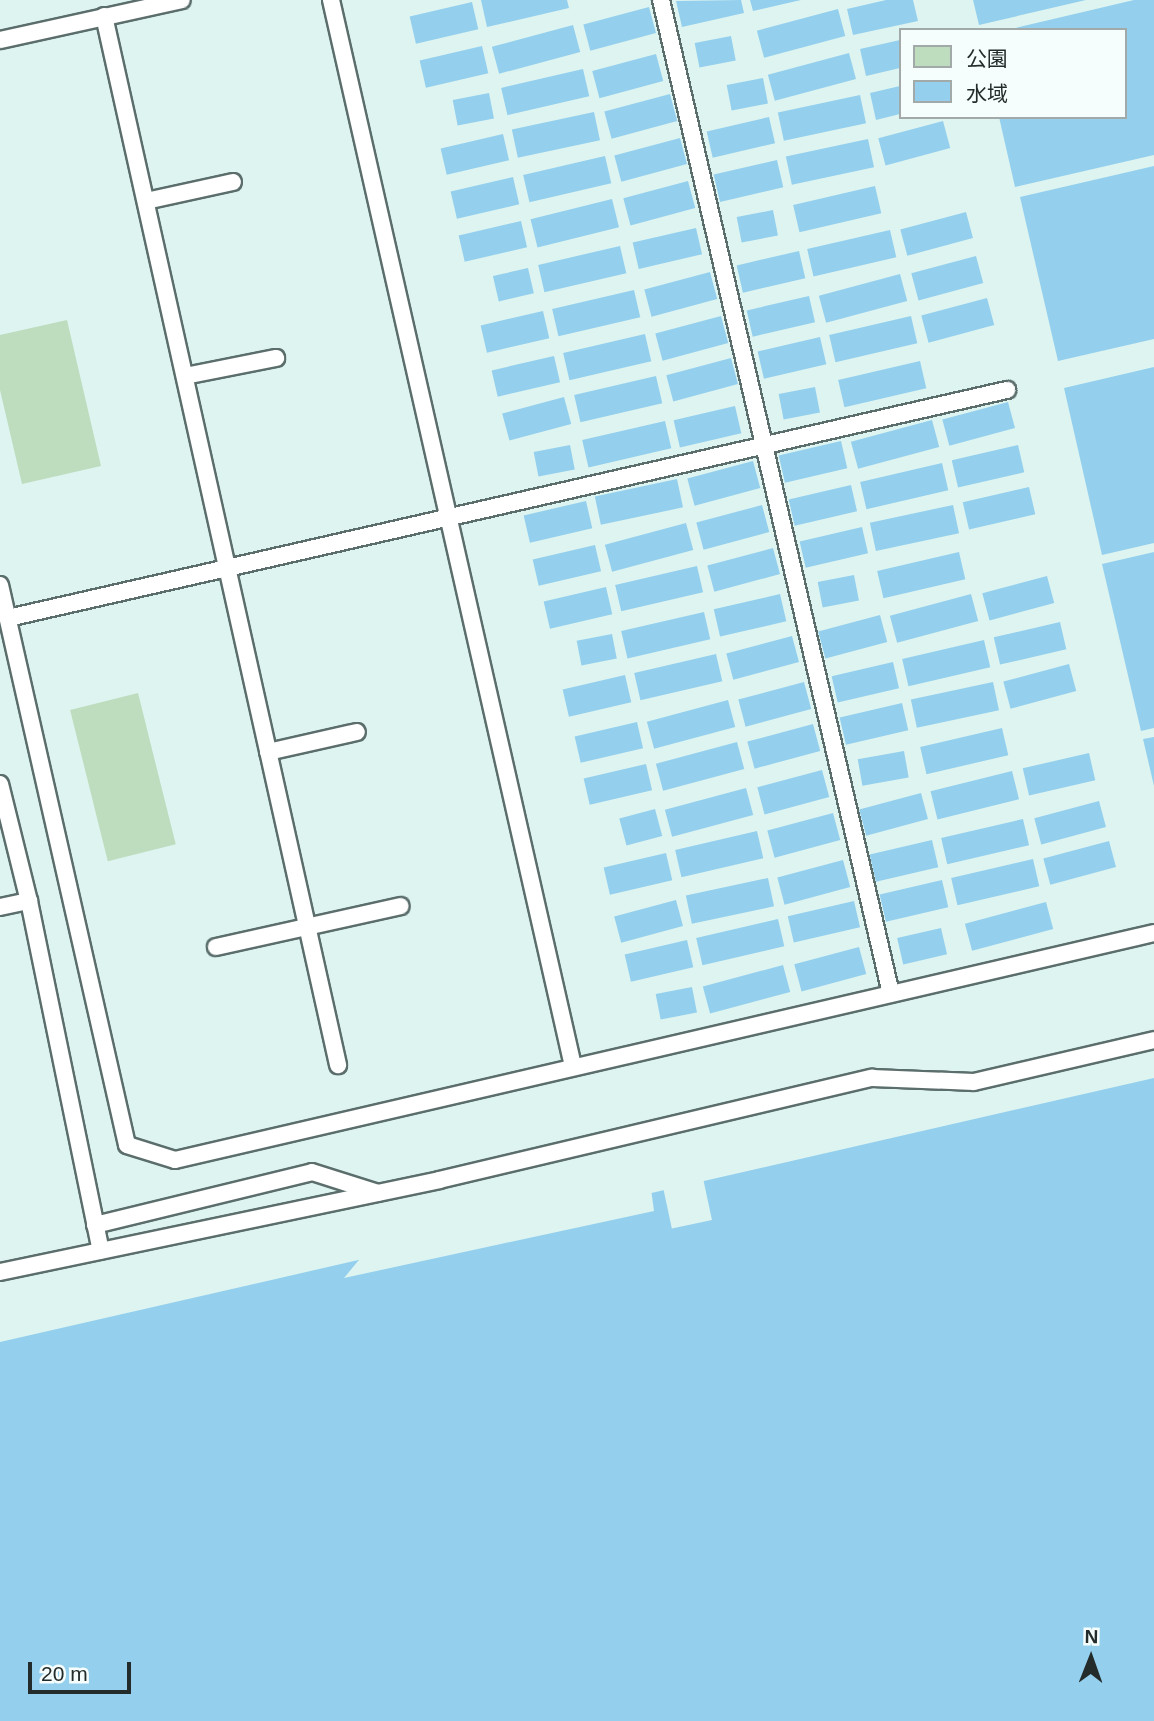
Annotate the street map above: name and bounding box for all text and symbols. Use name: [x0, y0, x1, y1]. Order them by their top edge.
legend: [898, 28, 1126, 119]
text: 公園: [966, 47, 1008, 70]
text: 水域: [966, 82, 1008, 105]
north arrow: [1056, 1623, 1126, 1693]
text: N: [1084, 1626, 1098, 1647]
scale bar: [32, 1648, 135, 1692]
text: 20 m: [41, 1662, 88, 1685]

